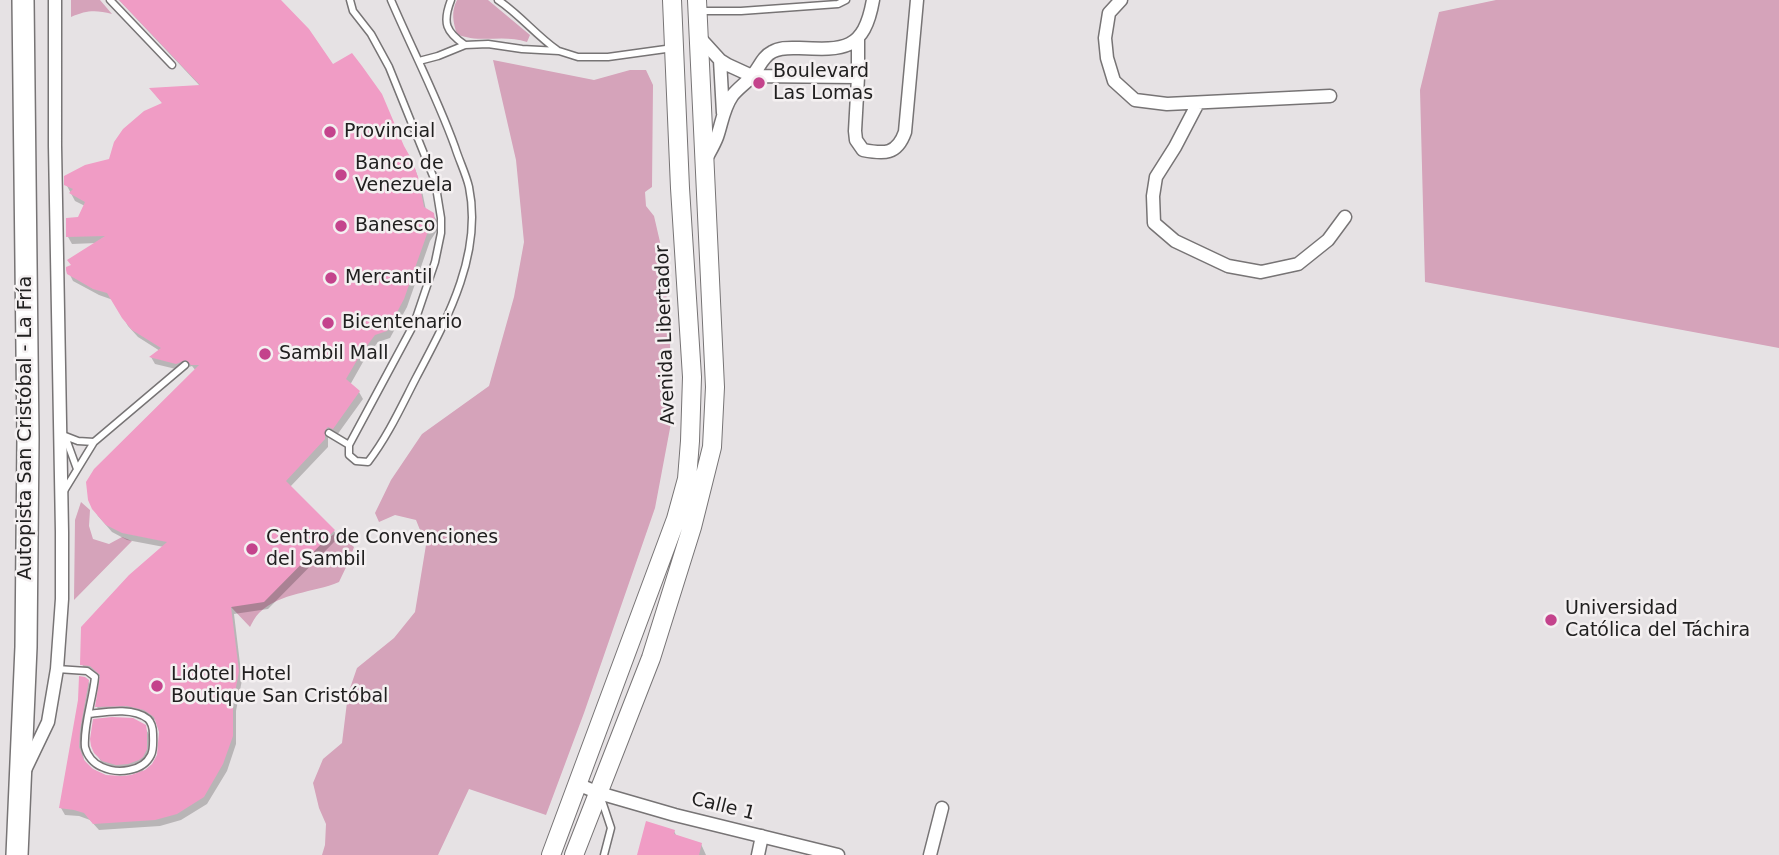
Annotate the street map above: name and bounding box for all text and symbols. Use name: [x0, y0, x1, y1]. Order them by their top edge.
place label: Boulevard Las Lomas: [773, 61, 873, 105]
marker: Boulevard Las Lomas: [751, 75, 767, 91]
place label: Provincial: [344, 121, 435, 143]
marker: Provincial: [322, 124, 338, 140]
place label: Banco de Venezuela: [355, 153, 453, 197]
marker: Banco de Venezuela: [333, 167, 349, 183]
place label: Banesco: [355, 215, 435, 237]
marker: Banesco: [333, 218, 349, 234]
street label: Avenida Libertador: [651, 245, 681, 425]
place label: Mercantil: [345, 267, 433, 289]
marker: Mercantil: [323, 270, 339, 286]
street label: Autopista San Cristóbal - La Fría: [15, 276, 37, 580]
place label: Bicentenario: [342, 312, 462, 334]
marker: Bicentenario: [320, 315, 336, 331]
place label: Sambil Mall: [279, 343, 388, 365]
marker: Sambil Mall: [257, 346, 273, 362]
place label: Centro de Convenciones del Sambil: [266, 527, 498, 571]
marker: Centro de Convenciones del Sambil: [244, 541, 260, 557]
place label: Universidad Católica del Táchira: [1565, 598, 1750, 642]
marker: Universidad Católica del Táchira: [1543, 612, 1559, 628]
place label: Lidotel Hotel Boutique San Cristóbal: [171, 664, 388, 708]
marker: Lidotel Hotel Boutique San Cristóbal: [149, 678, 165, 694]
street label: Calle 1: [689, 788, 757, 826]

